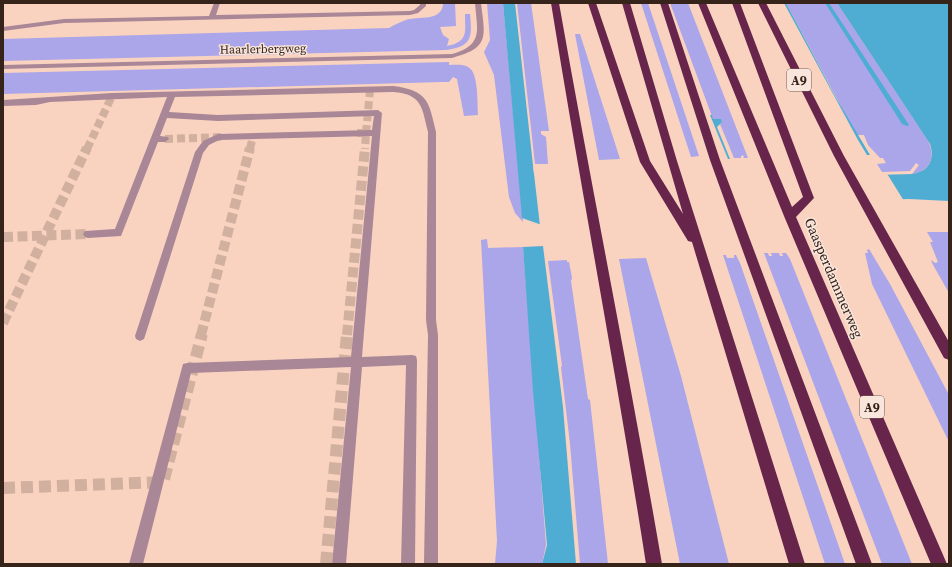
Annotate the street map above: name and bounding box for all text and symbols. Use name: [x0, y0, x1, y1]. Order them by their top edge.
street label: Haarlerbergweg: [220, 40, 306, 58]
road number: A9: [787, 69, 811, 91]
street label: Gaasperdammerweg: [800, 215, 868, 341]
road number: A9: [860, 396, 884, 418]

